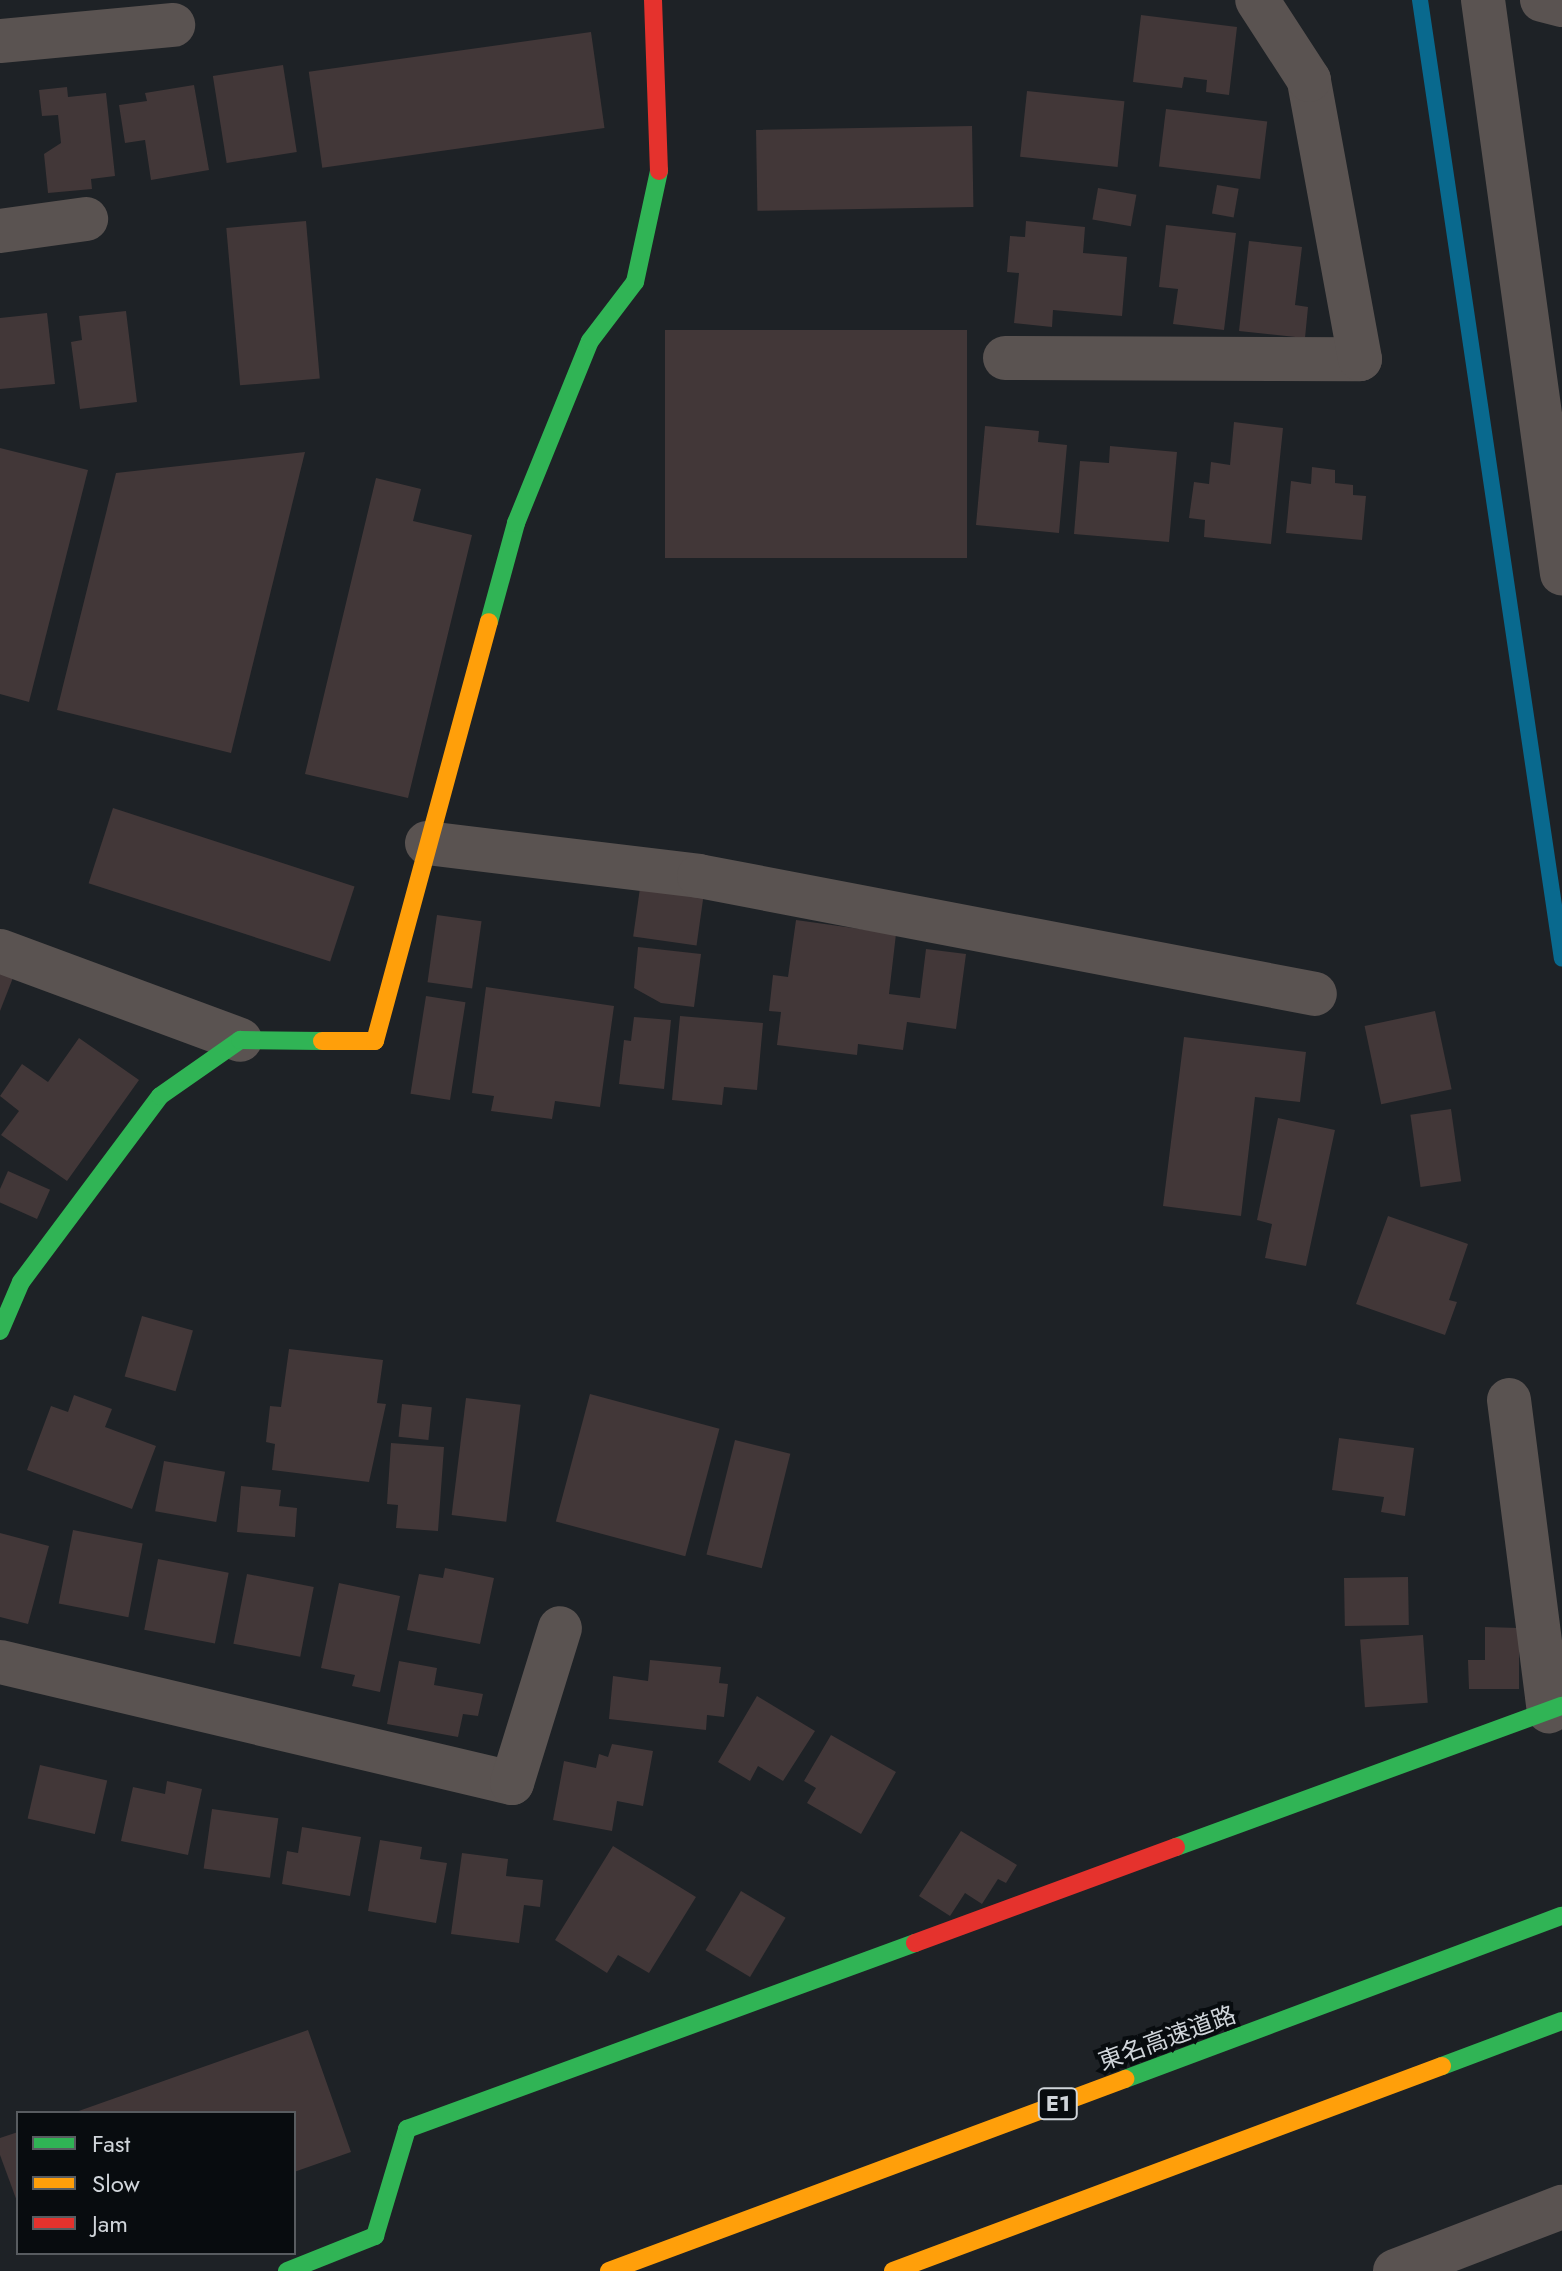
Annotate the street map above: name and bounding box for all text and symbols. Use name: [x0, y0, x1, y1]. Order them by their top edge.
street label: 東名高速道路: [1094, 2000, 1240, 2076]
road number: E1: [1036, 2086, 1080, 2122]
legend: [16, 2111, 296, 2255]
text: Fast: [92, 2126, 130, 2161]
text: Slow: [92, 2166, 140, 2201]
text: Jam: [92, 2206, 128, 2241]

